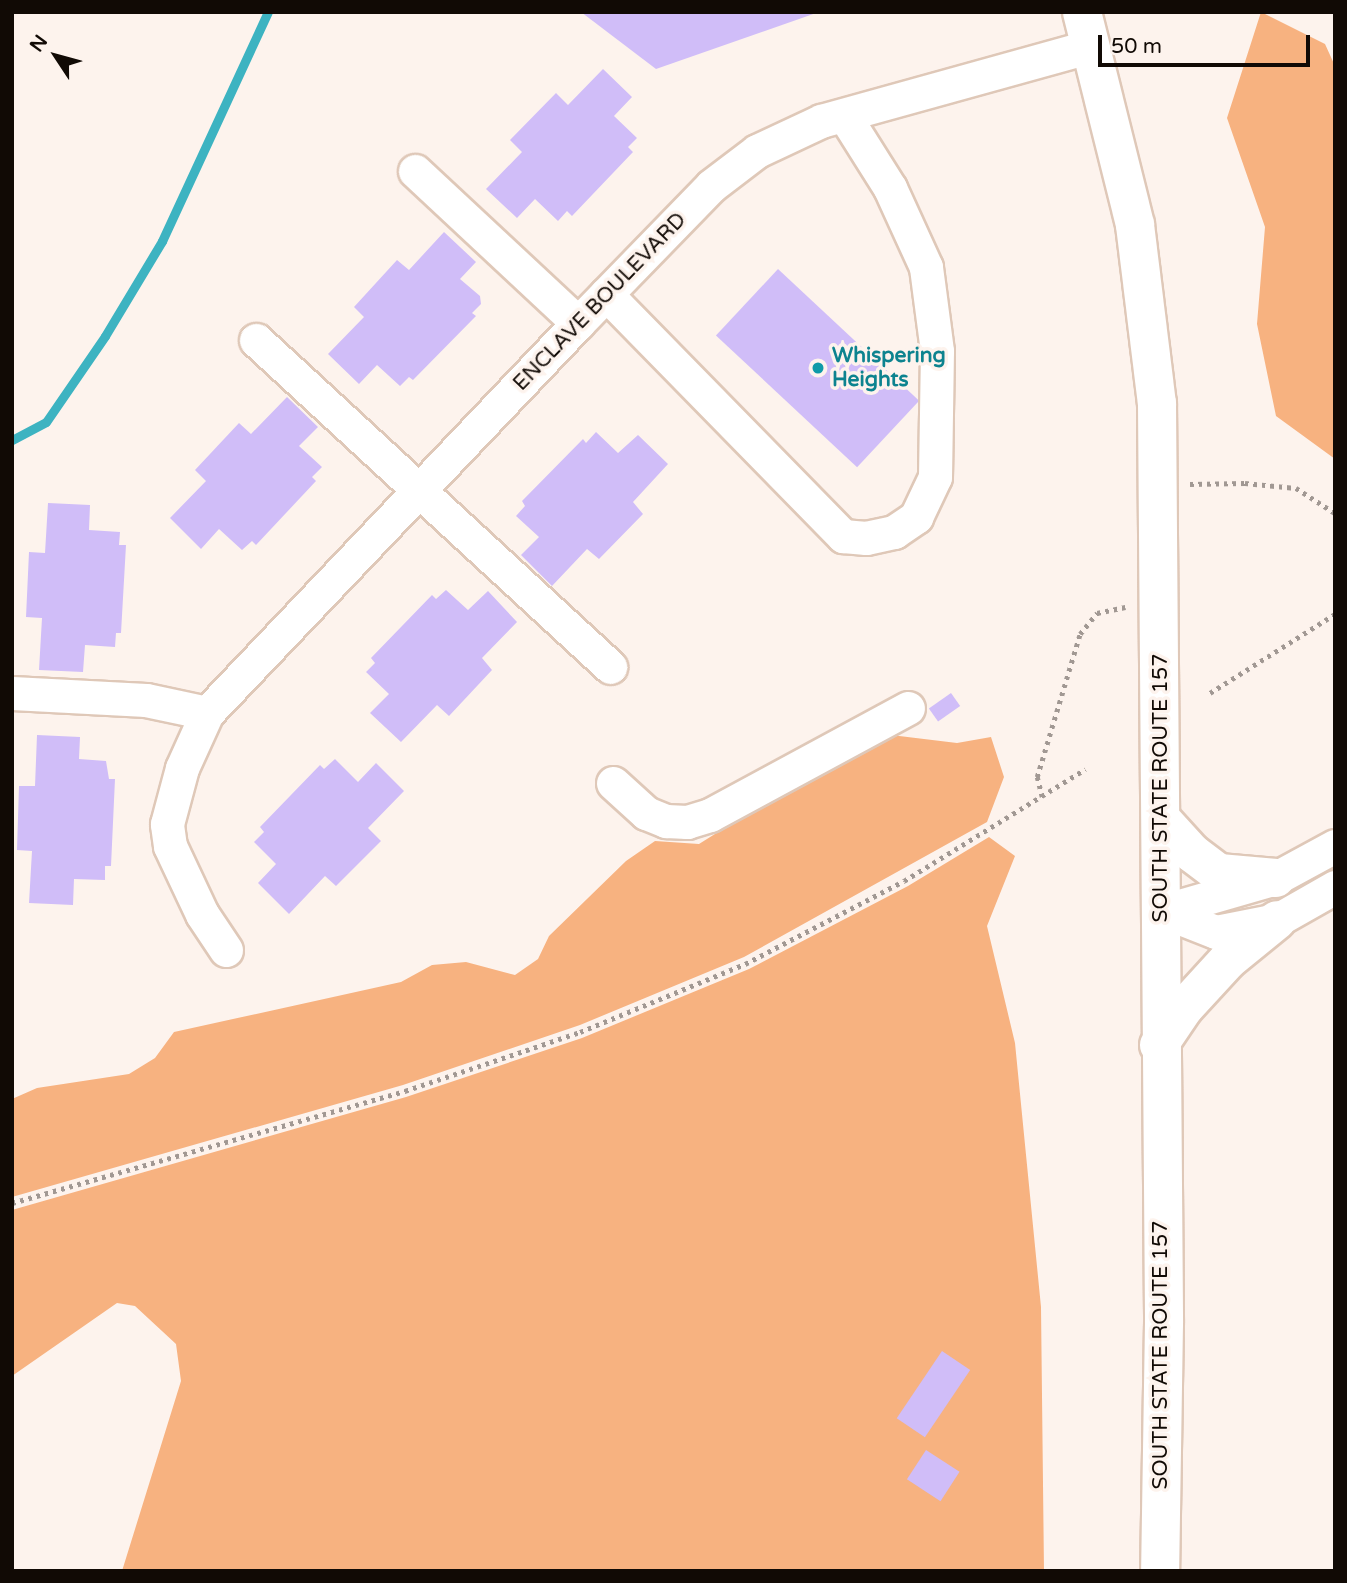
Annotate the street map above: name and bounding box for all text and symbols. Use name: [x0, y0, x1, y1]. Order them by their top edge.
north arrow: [21, 21, 91, 91]
scale bar: [1102, 21, 1314, 65]
text: N: [26, 31, 52, 56]
text: 50 m: [1111, 34, 1162, 59]
street label: ENCLAVE BOULEVARD: [508, 208, 692, 396]
place label: Whispering Heights: [832, 343, 946, 393]
marker: Whispering Heights: [810, 360, 826, 376]
street label: SOUTH STATE ROUTE 157: [1148, 654, 1174, 922]
street label: SOUTH STATE ROUTE 157: [1148, 1221, 1174, 1489]

